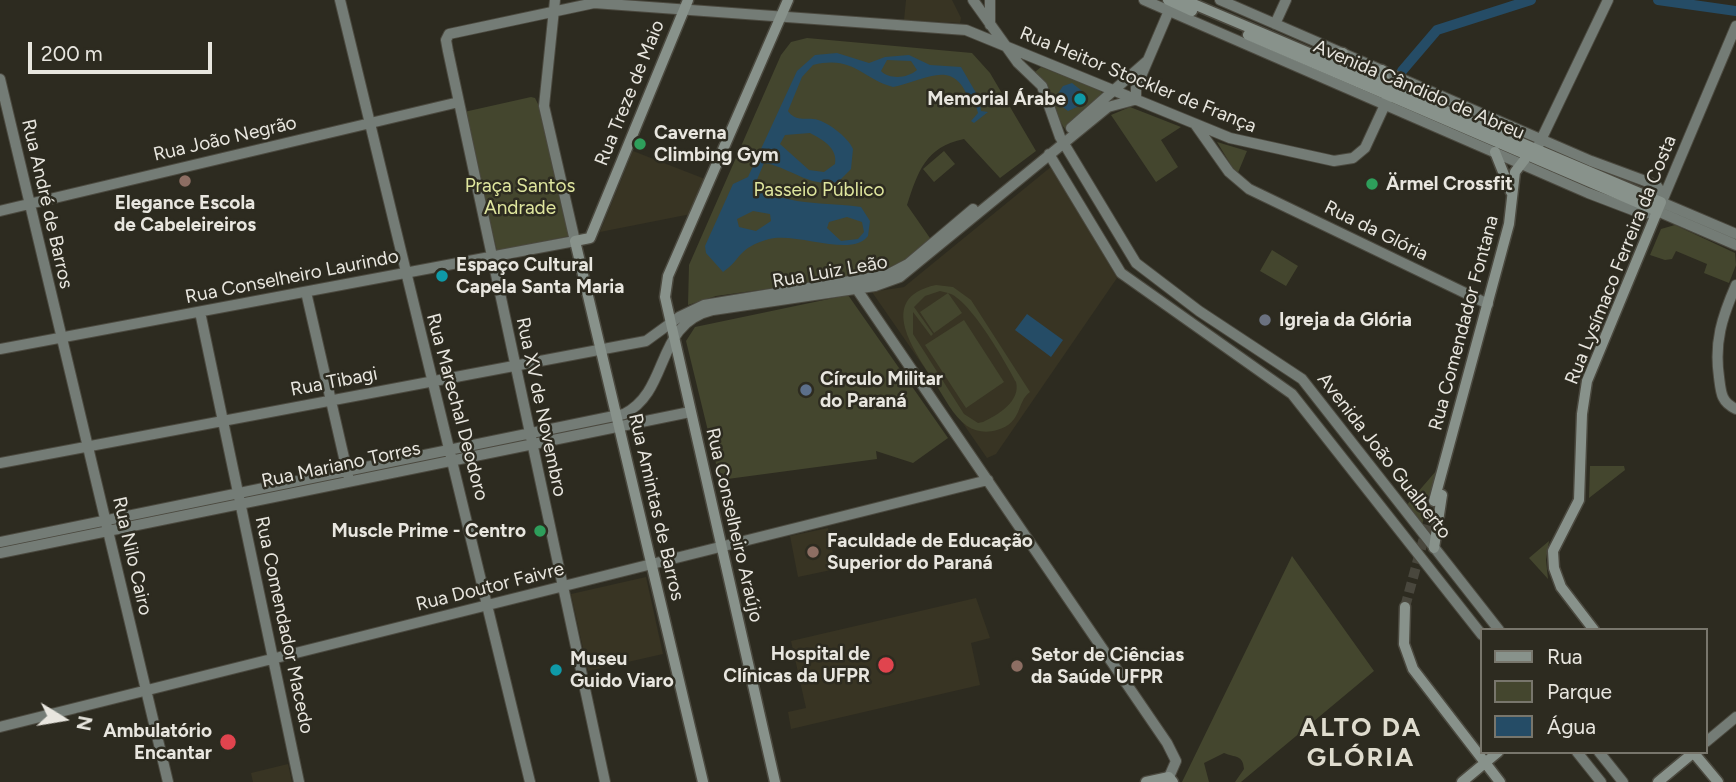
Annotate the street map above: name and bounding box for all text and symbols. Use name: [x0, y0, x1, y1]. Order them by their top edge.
street label: Rua Treze de Maio: [590, 17, 670, 169]
street label: Rua Heitor Stockler de França: [1016, 22, 1260, 138]
scale bar: [32, 28, 215, 72]
street label: Avenida Cândido de Abreu: [1310, 35, 1528, 145]
text: 200 m: [41, 41, 103, 66]
place label: Memorial Árabe: [927, 88, 1066, 110]
marker: Memorial Árabe: [1072, 91, 1088, 107]
street label: Rua João Negrão: [151, 111, 299, 167]
street label: Rua André de Barros: [16, 117, 78, 291]
place label: Caverna Climbing Gym: [654, 122, 779, 166]
street label: Rua Lysímaco Ferreira da Costa: [1560, 132, 1682, 388]
marker: Caverna Climbing Gym: [632, 136, 648, 152]
marker: Elegance Escola de Cabeleireiros: [177, 173, 193, 189]
place label: Ärmel Crossfit: [1386, 173, 1513, 195]
park label: Praça Santos Andrade: [465, 175, 575, 219]
marker: Ärmel Crossfit: [1364, 176, 1380, 192]
park label: Passeio Público: [753, 179, 885, 201]
place label: Elegance Escola de Cabeleireiros: [114, 192, 256, 236]
street label: Rua da Glória: [1320, 196, 1432, 266]
street label: Rua Comendador Fontana: [1424, 213, 1504, 433]
street label: Rua Conselheiro Laurindo: [183, 245, 401, 309]
street label: Rua Luiz Leão: [771, 251, 889, 293]
place label: Espaço Cultural Capela Santa Maria: [456, 254, 624, 298]
marker: Espaço Cultural Capela Santa Maria: [434, 268, 450, 284]
place label: Igreja da Glória: [1279, 309, 1412, 331]
street label: Rua Marechal Deodoro: [421, 311, 493, 503]
marker: Igreja da Glória: [1257, 312, 1273, 328]
street label: Rua XV de Novembro: [511, 315, 571, 499]
street label: Rua Tibagi: [289, 362, 379, 402]
place label: Círculo Militar do Paraná: [820, 368, 943, 412]
street label: Avenida João Gualberto: [1312, 368, 1456, 544]
marker: Círculo Militar do Paraná: [798, 382, 814, 398]
street label: Rua Amintas de Barros: [623, 411, 689, 603]
street label: Rua Conselheiro Araújo: [701, 426, 767, 624]
street label: Rua Mariano Torres: [259, 437, 423, 493]
street label: Rua Nilo Cairo: [107, 494, 157, 618]
street label: Rua Comendador Macedo: [250, 514, 318, 736]
place label: Muscle Prime - Centro: [332, 520, 526, 542]
marker: Muscle Prime - Centro: [532, 523, 548, 539]
place label: Faculdade de Educação Superior do Paraná: [827, 530, 1033, 574]
marker: Faculdade de Educação Superior do Paraná: [805, 544, 821, 560]
street label: Rua Doutor Faivre: [414, 558, 566, 616]
legend: [1480, 628, 1708, 754]
place label: Hospital de Clínicas da UFPR: [723, 643, 870, 687]
place label: Setor de Ciências da Saúde UFPR: [1031, 644, 1184, 688]
text: Rua: [1547, 644, 1583, 669]
place label: Museu Guido Viaro: [570, 648, 674, 692]
marker: Hospital de Clínicas da UFPR: [876, 655, 896, 675]
marker: Setor de Ciências da Saúde UFPR: [1009, 658, 1025, 674]
marker: Museu Guido Viaro: [548, 662, 564, 678]
text: Parque: [1547, 679, 1612, 704]
north arrow: [28, 684, 98, 754]
district label: ALTO DA GLÓRIA: [1300, 712, 1422, 774]
text: N: [71, 714, 97, 733]
text: Água: [1547, 714, 1596, 739]
place label: Ambulatório Encantar: [103, 720, 212, 764]
marker: Ambulatório Encantar: [218, 732, 238, 752]

